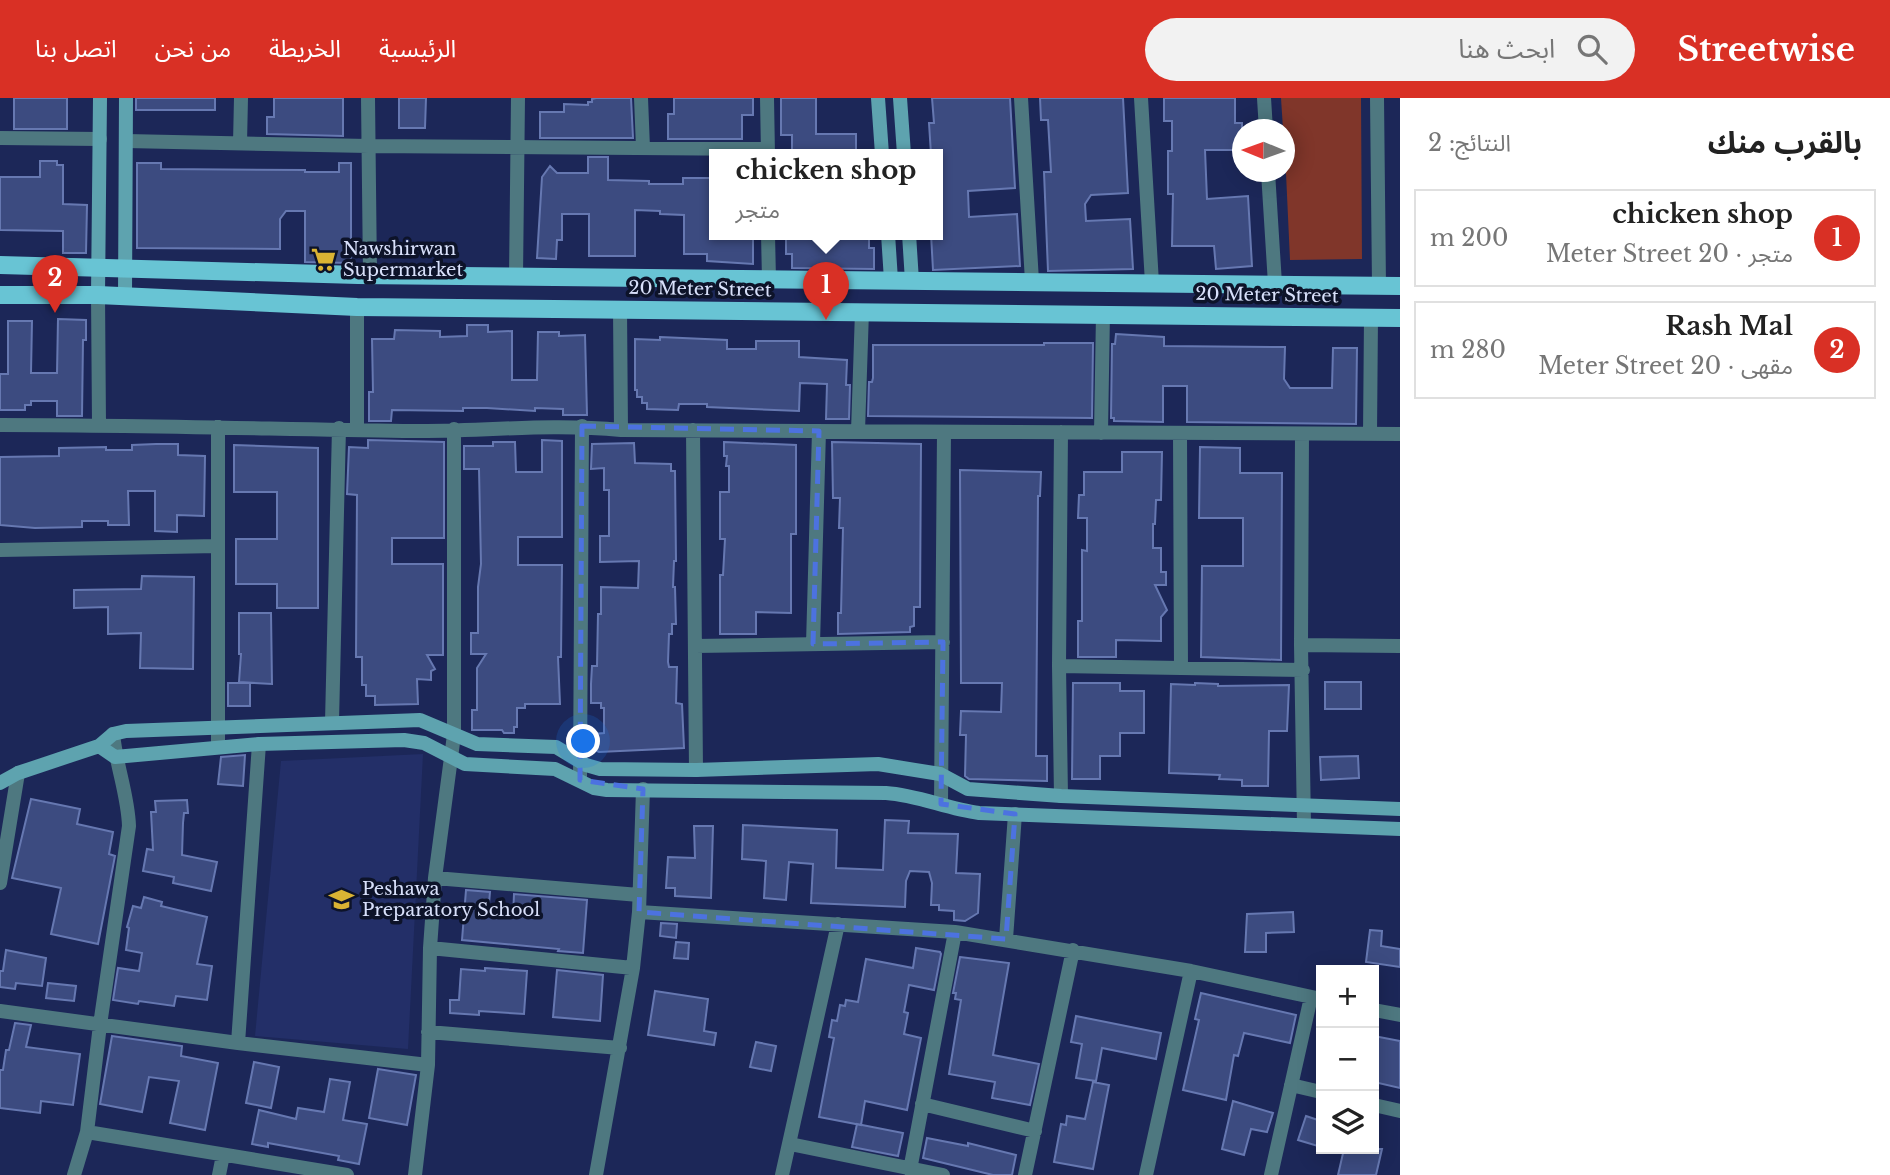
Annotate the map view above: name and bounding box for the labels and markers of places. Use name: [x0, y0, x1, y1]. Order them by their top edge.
place label: Nawshirwan Supermarket: [343, 238, 463, 281]
supermarket icon: Nawshirwan Supermarket: [309, 245, 337, 273]
pin: 2: [32, 255, 78, 313]
pin: 1: [803, 262, 849, 320]
place label: Peshawa Preparatory School: [362, 878, 540, 921]
school or university icon: Peshawa Preparatory School: [328, 885, 356, 913]

